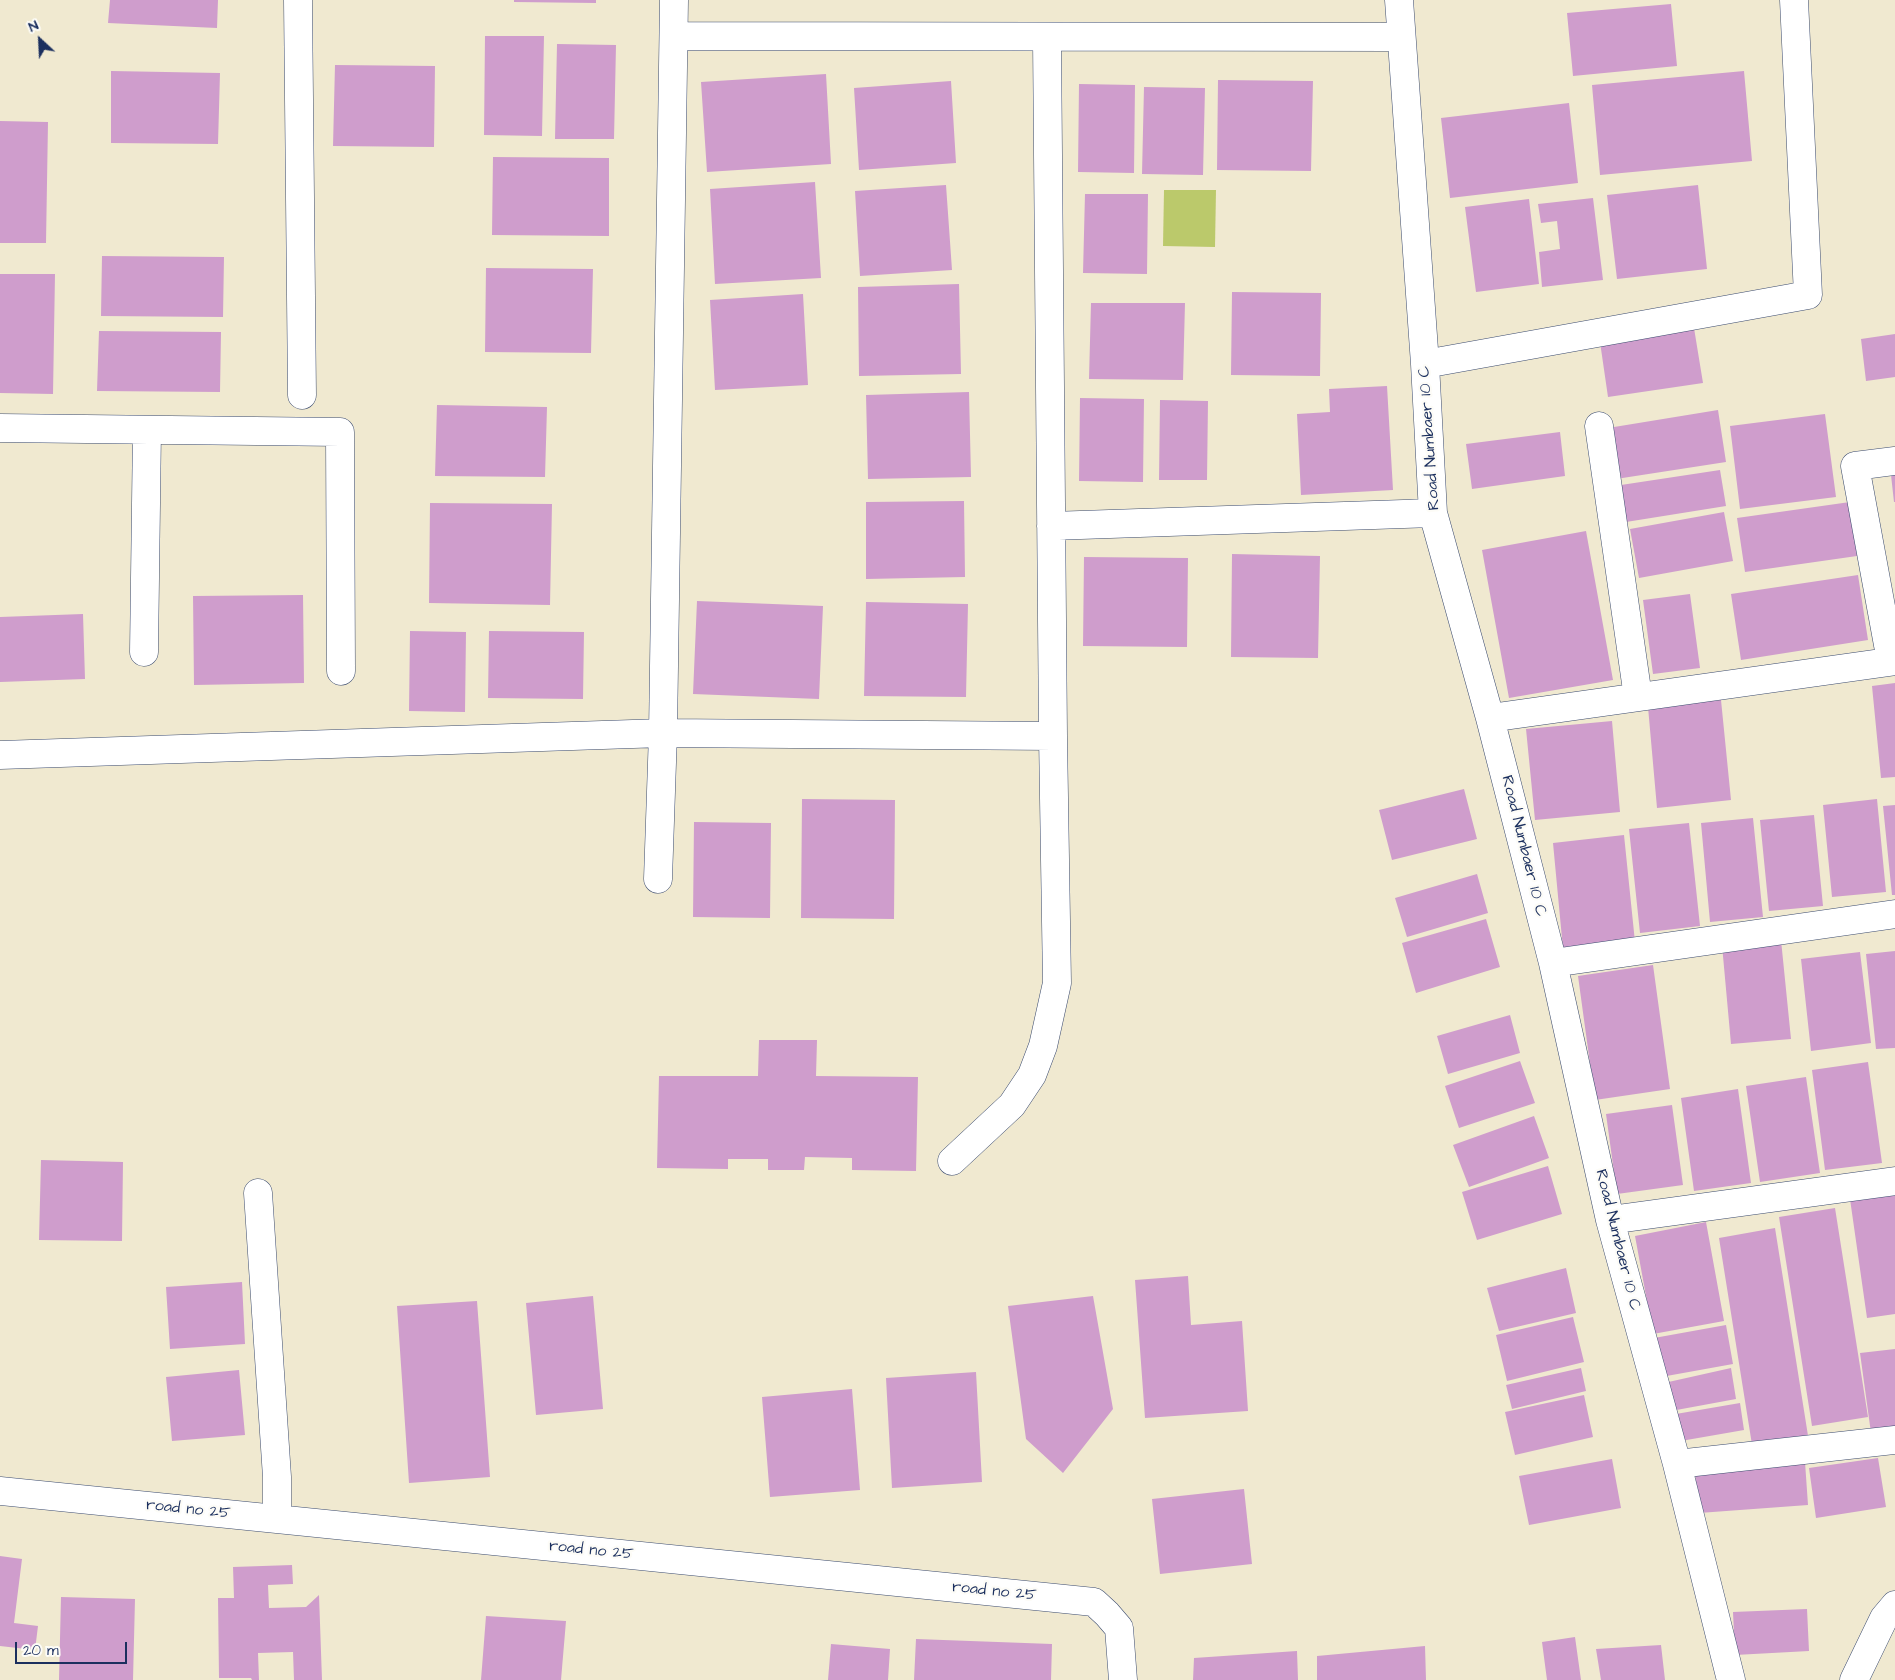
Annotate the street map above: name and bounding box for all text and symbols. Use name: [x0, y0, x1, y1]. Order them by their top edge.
north arrow: [15, 15, 65, 65]
text: N: [25, 15, 42, 37]
street label: Road Numbaer 10 C: [1415, 365, 1445, 511]
street label: Road Numbaer 10 C: [1496, 773, 1550, 919]
street label: Road Numbaer 10 C: [1590, 1167, 1644, 1313]
street label: road no 25: [145, 1496, 231, 1524]
street label: road no 25: [548, 1537, 634, 1565]
street label: road no 25: [951, 1578, 1037, 1606]
scale bar: [18, 1632, 130, 1664]
text: 20 m: [23, 1640, 59, 1661]

